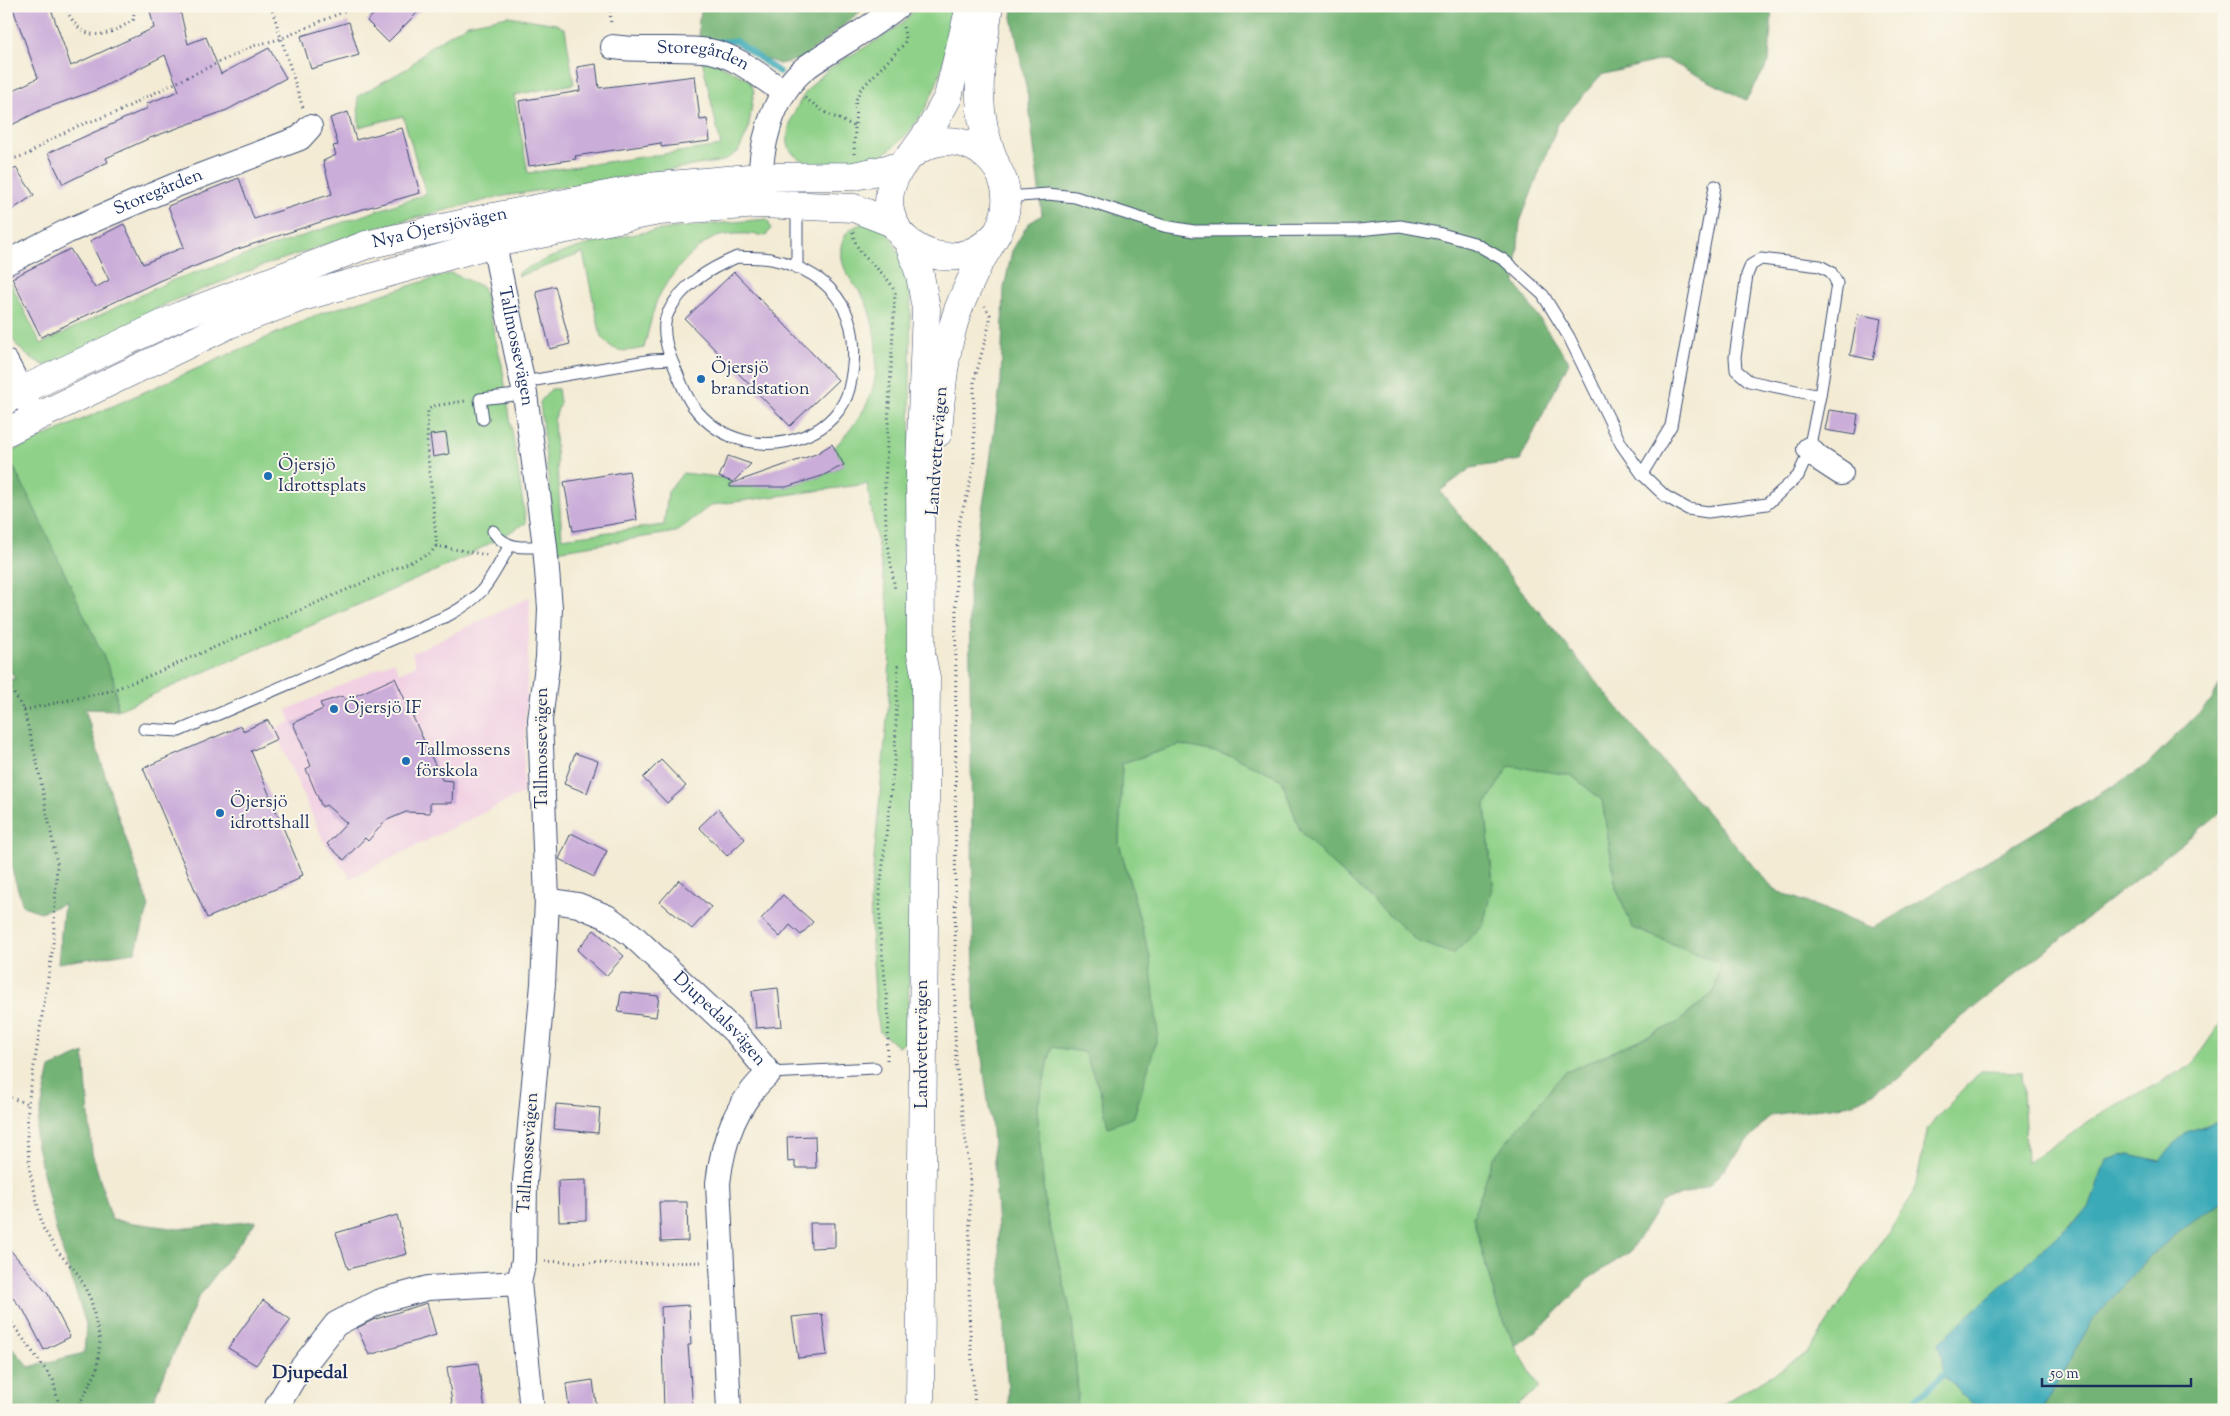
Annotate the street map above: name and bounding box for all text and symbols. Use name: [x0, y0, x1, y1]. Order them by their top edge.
street label: Storegården: [656, 36, 754, 78]
street label: Storegården: [110, 163, 207, 223]
street label: Nya Öjersjövägen: [370, 201, 510, 256]
street label: Tallmossevägen: [490, 284, 540, 408]
place label: Öjersjö brandstation: [711, 356, 810, 403]
marker: Öjersjö brandstation: [695, 373, 707, 385]
street label: Landvettervägen: [921, 385, 956, 516]
place label: Öjersjö Idrottsplats: [278, 453, 366, 500]
marker: Öjersjö Idrottsplats: [262, 470, 274, 482]
street label: Tallmossevägen: [530, 687, 556, 809]
place label: Öjersjö IF: [344, 696, 421, 722]
marker: Öjersjö IF: [328, 703, 340, 715]
place label: Tallmossens förskola: [416, 738, 510, 785]
marker: Tallmossens förskola: [400, 755, 412, 767]
place label: Öjersjö idrottshall: [230, 790, 310, 837]
marker: Öjersjö idrottshall: [214, 807, 226, 819]
street label: Djupedalsvägen: [666, 966, 772, 1073]
street label: Landvettervägen: [910, 979, 936, 1109]
street label: Tallmossevägen: [512, 1091, 546, 1214]
scale bar: [2042, 1356, 2191, 1388]
district label: Djupedal: [272, 1360, 348, 1387]
text: 50 m: [2049, 1364, 2079, 1385]

